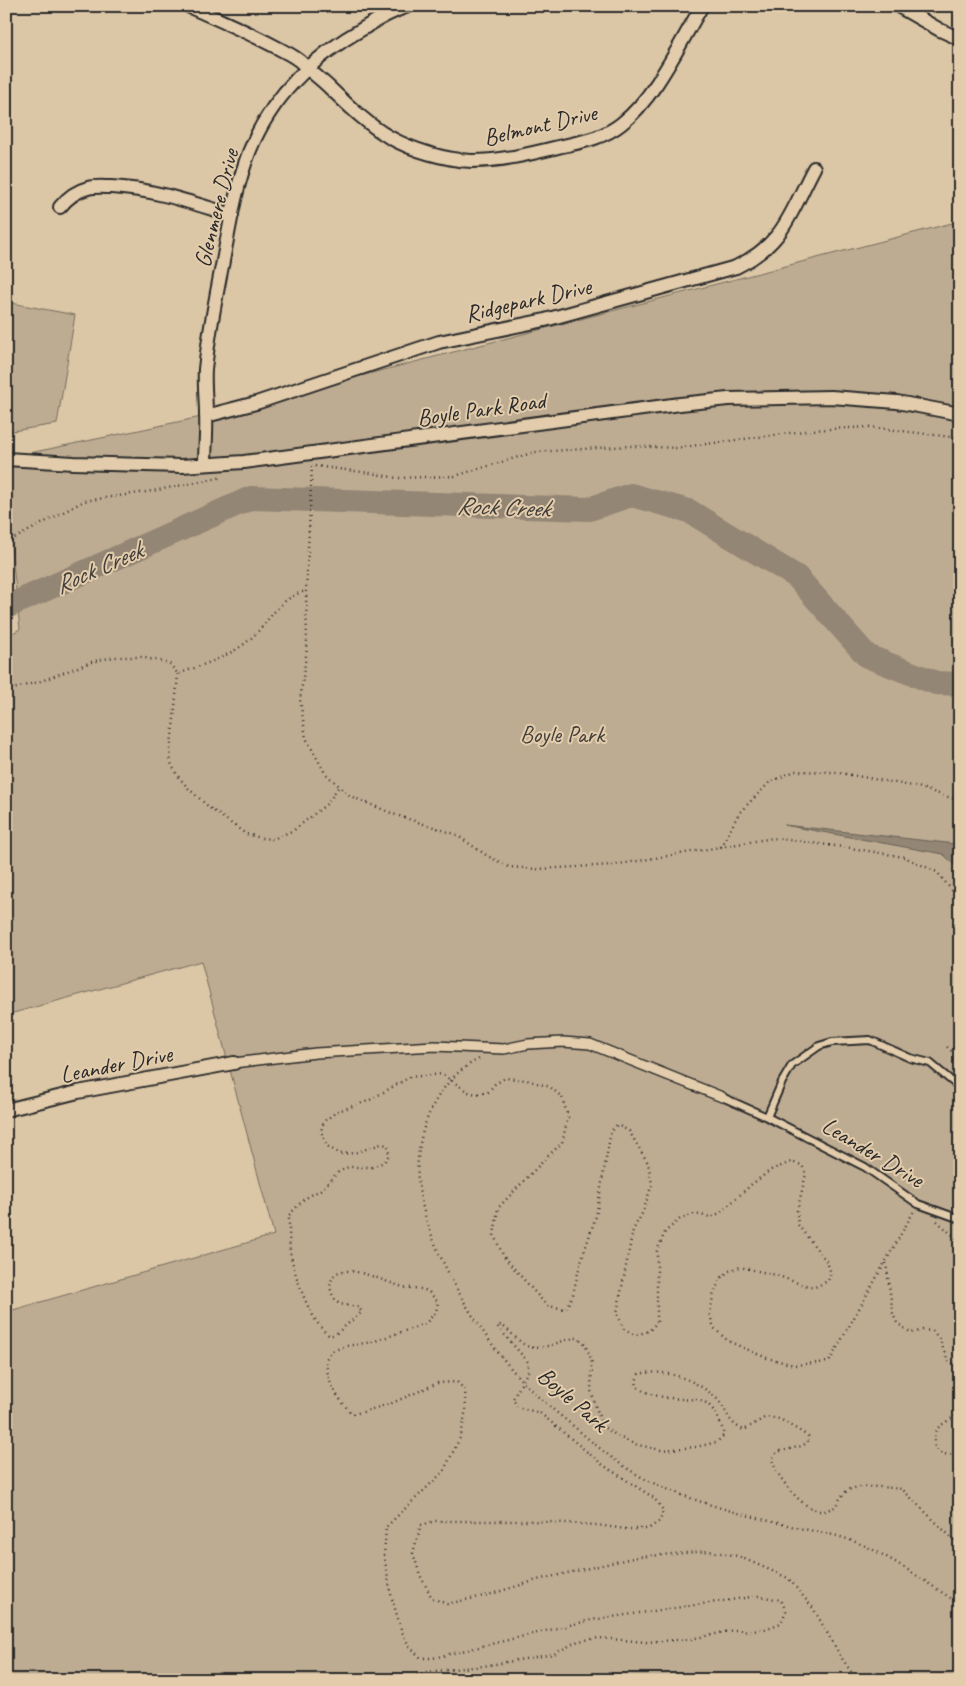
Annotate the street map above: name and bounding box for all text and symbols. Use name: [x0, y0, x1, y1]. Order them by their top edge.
street label: Belmont Drive: [481, 97, 602, 153]
street label: Glenmere Drive: [187, 144, 246, 270]
street label: Ridgepark Drive: [462, 270, 596, 329]
street label: Boyle Park Road: [415, 385, 550, 433]
water label: Rock Creek: [456, 489, 555, 525]
water label: Rock Creek: [50, 533, 152, 601]
park label: Boyle Park: [520, 719, 606, 749]
street label: Leander Drive: [58, 1038, 177, 1090]
street label: Leander Drive: [817, 1110, 931, 1195]
street label: Boyle Park: [531, 1360, 616, 1439]

